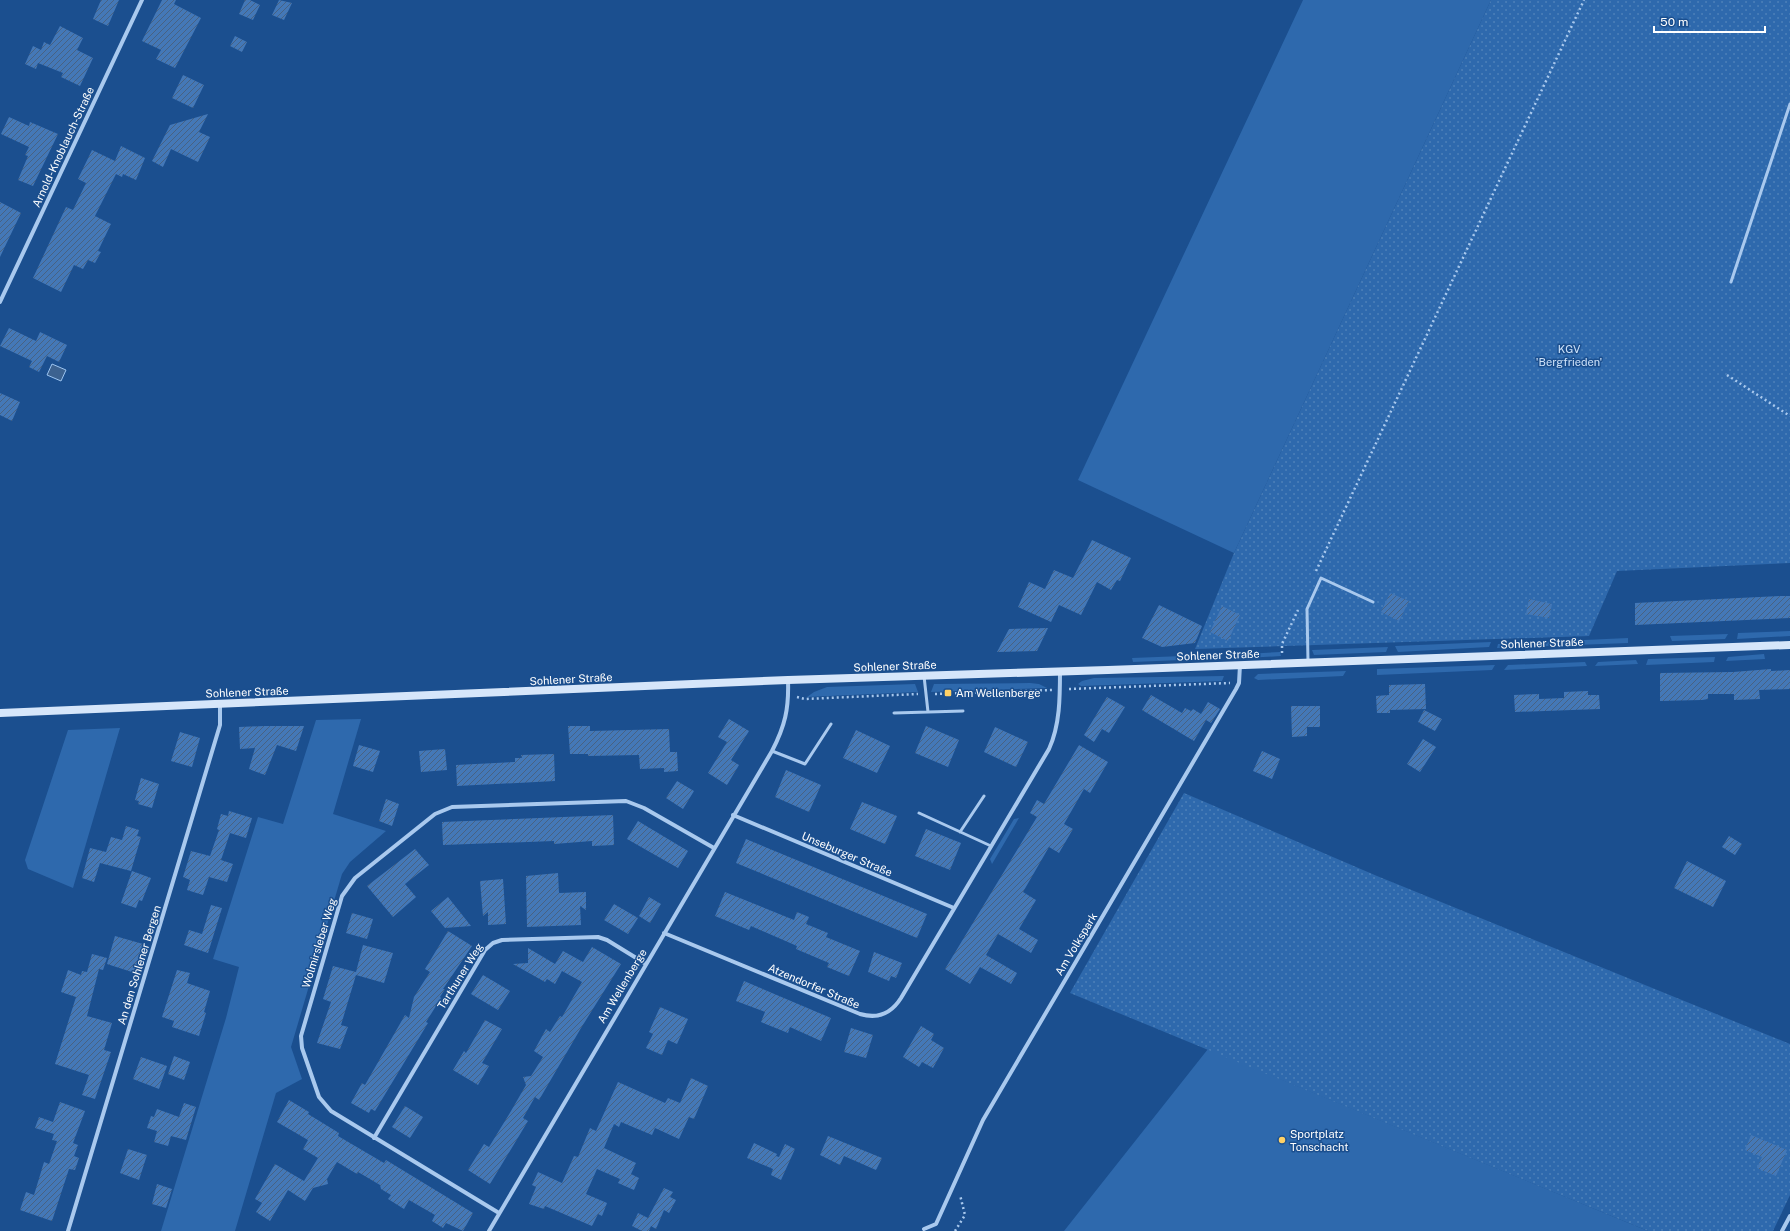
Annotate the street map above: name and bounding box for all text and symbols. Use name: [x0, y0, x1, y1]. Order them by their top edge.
scale bar: [1654, 8, 1765, 34]
text: 50 m: [1660, 15, 1688, 29]
street label: Arnold-Knoblauch-Straße: [30, 85, 96, 209]
park label: KGV 'Bergfrieden': [1536, 343, 1602, 368]
street label: Sohlener Straße: [1500, 636, 1584, 650]
street label: Sohlener Straße: [1176, 648, 1260, 662]
street label: Sohlener Straße: [853, 659, 937, 673]
street label: Sohlener Straße: [529, 671, 613, 687]
street label: Sohlener Straße: [205, 685, 289, 699]
place label: Am Wellenberge: [956, 687, 1041, 699]
marker: Am Wellenberge: [943, 688, 953, 698]
street label: Unseburger Straße: [800, 830, 894, 878]
street label: Wolmirsleber Weg: [300, 896, 338, 989]
street label: An den Sohlener Bergen: [115, 904, 163, 1026]
street label: Am Volkspark: [1053, 911, 1099, 977]
street label: Tarthuner Weg: [435, 941, 485, 1011]
street label: Am Wellenberge: [595, 947, 649, 1025]
street label: Atzendorfer Straße: [766, 961, 862, 1011]
place label: Sportplatz Tonschacht: [1290, 1128, 1348, 1153]
marker: Sportplatz Tonschacht: [1277, 1135, 1287, 1145]

